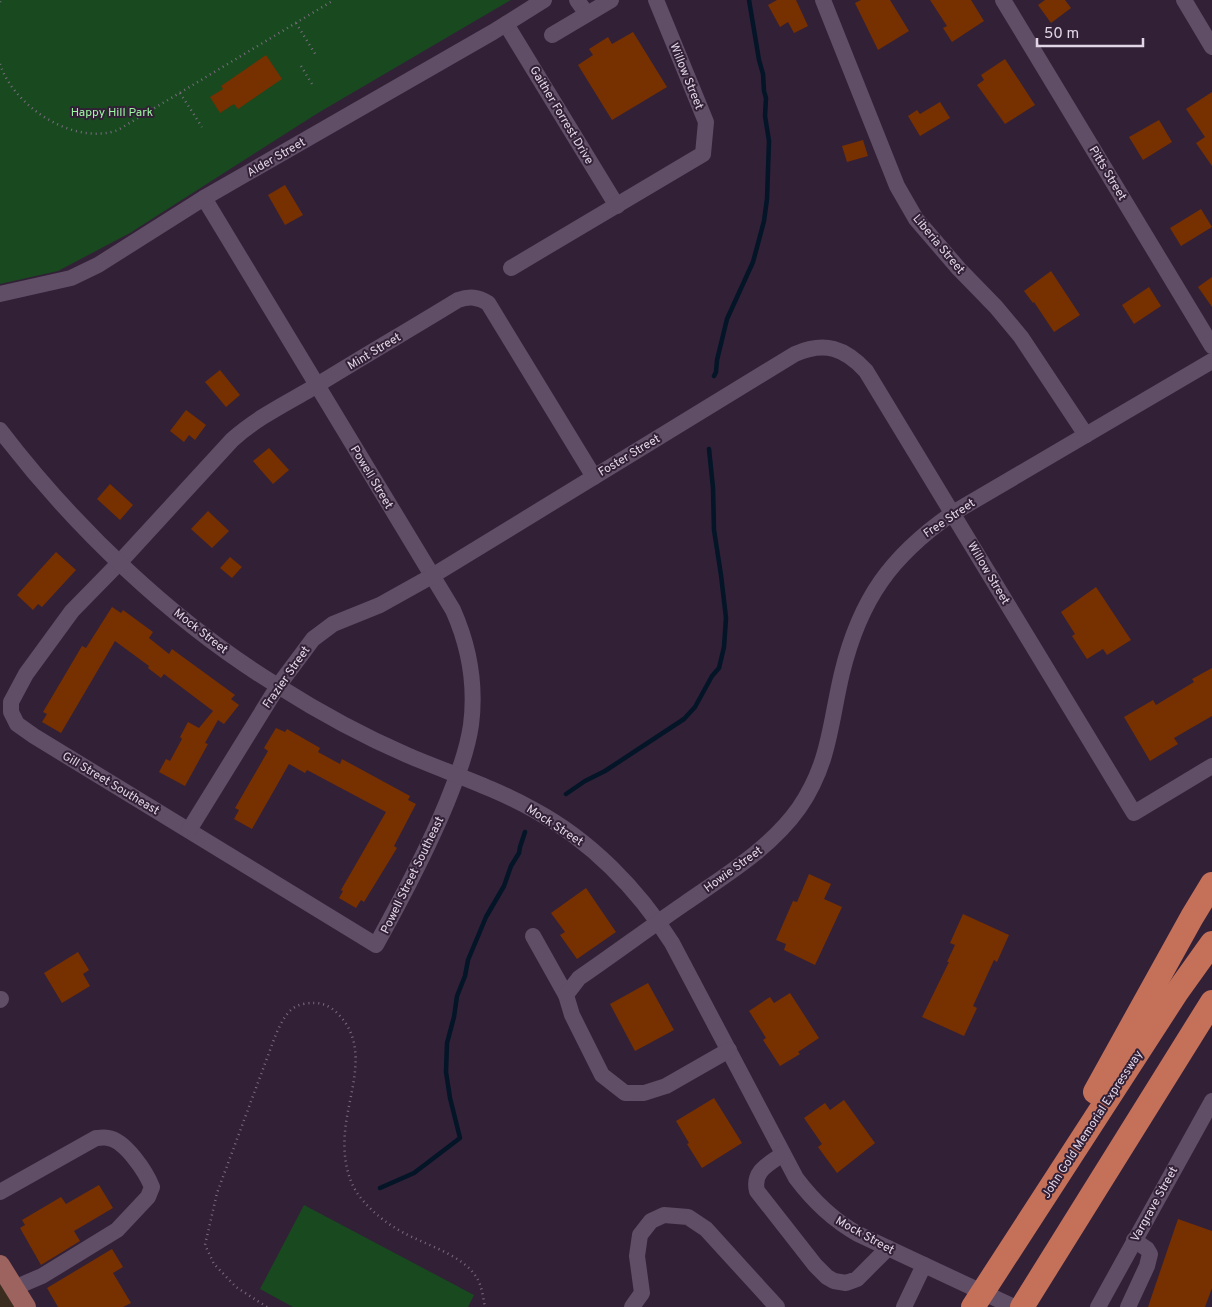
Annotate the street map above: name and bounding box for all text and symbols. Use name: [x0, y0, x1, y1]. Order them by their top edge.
scale bar: [1037, 15, 1143, 47]
text: 50 m: [1044, 25, 1079, 44]
street label: Willow Street: [665, 41, 707, 112]
street label: Gaither Forrest Drive: [525, 63, 597, 168]
park label: Happy Hill Park: [71, 105, 153, 121]
street label: Alder Street: [244, 135, 309, 181]
street label: Pitts Street: [1085, 143, 1130, 204]
street label: Liberia Street: [909, 212, 968, 278]
street label: Mint Street: [345, 330, 404, 374]
street label: Foster Street: [596, 431, 663, 481]
street label: Powell Street: [346, 443, 396, 512]
street label: Free Street: [921, 496, 979, 542]
street label: Willow Street: [963, 539, 1013, 608]
street label: Mock Street: [170, 606, 231, 658]
street label: Frazier Street: [259, 643, 314, 712]
street label: Gill Street Southeast: [59, 748, 162, 819]
street label: Mock Street: [523, 801, 586, 850]
street label: Powell Street Southeast: [378, 814, 448, 937]
street label: Howie Street: [701, 843, 766, 897]
street label: John Gold Memorial Expressway: [1039, 1047, 1147, 1202]
street label: Vargrave Street: [1128, 1164, 1182, 1245]
street label: Mock Street: [832, 1213, 897, 1259]

